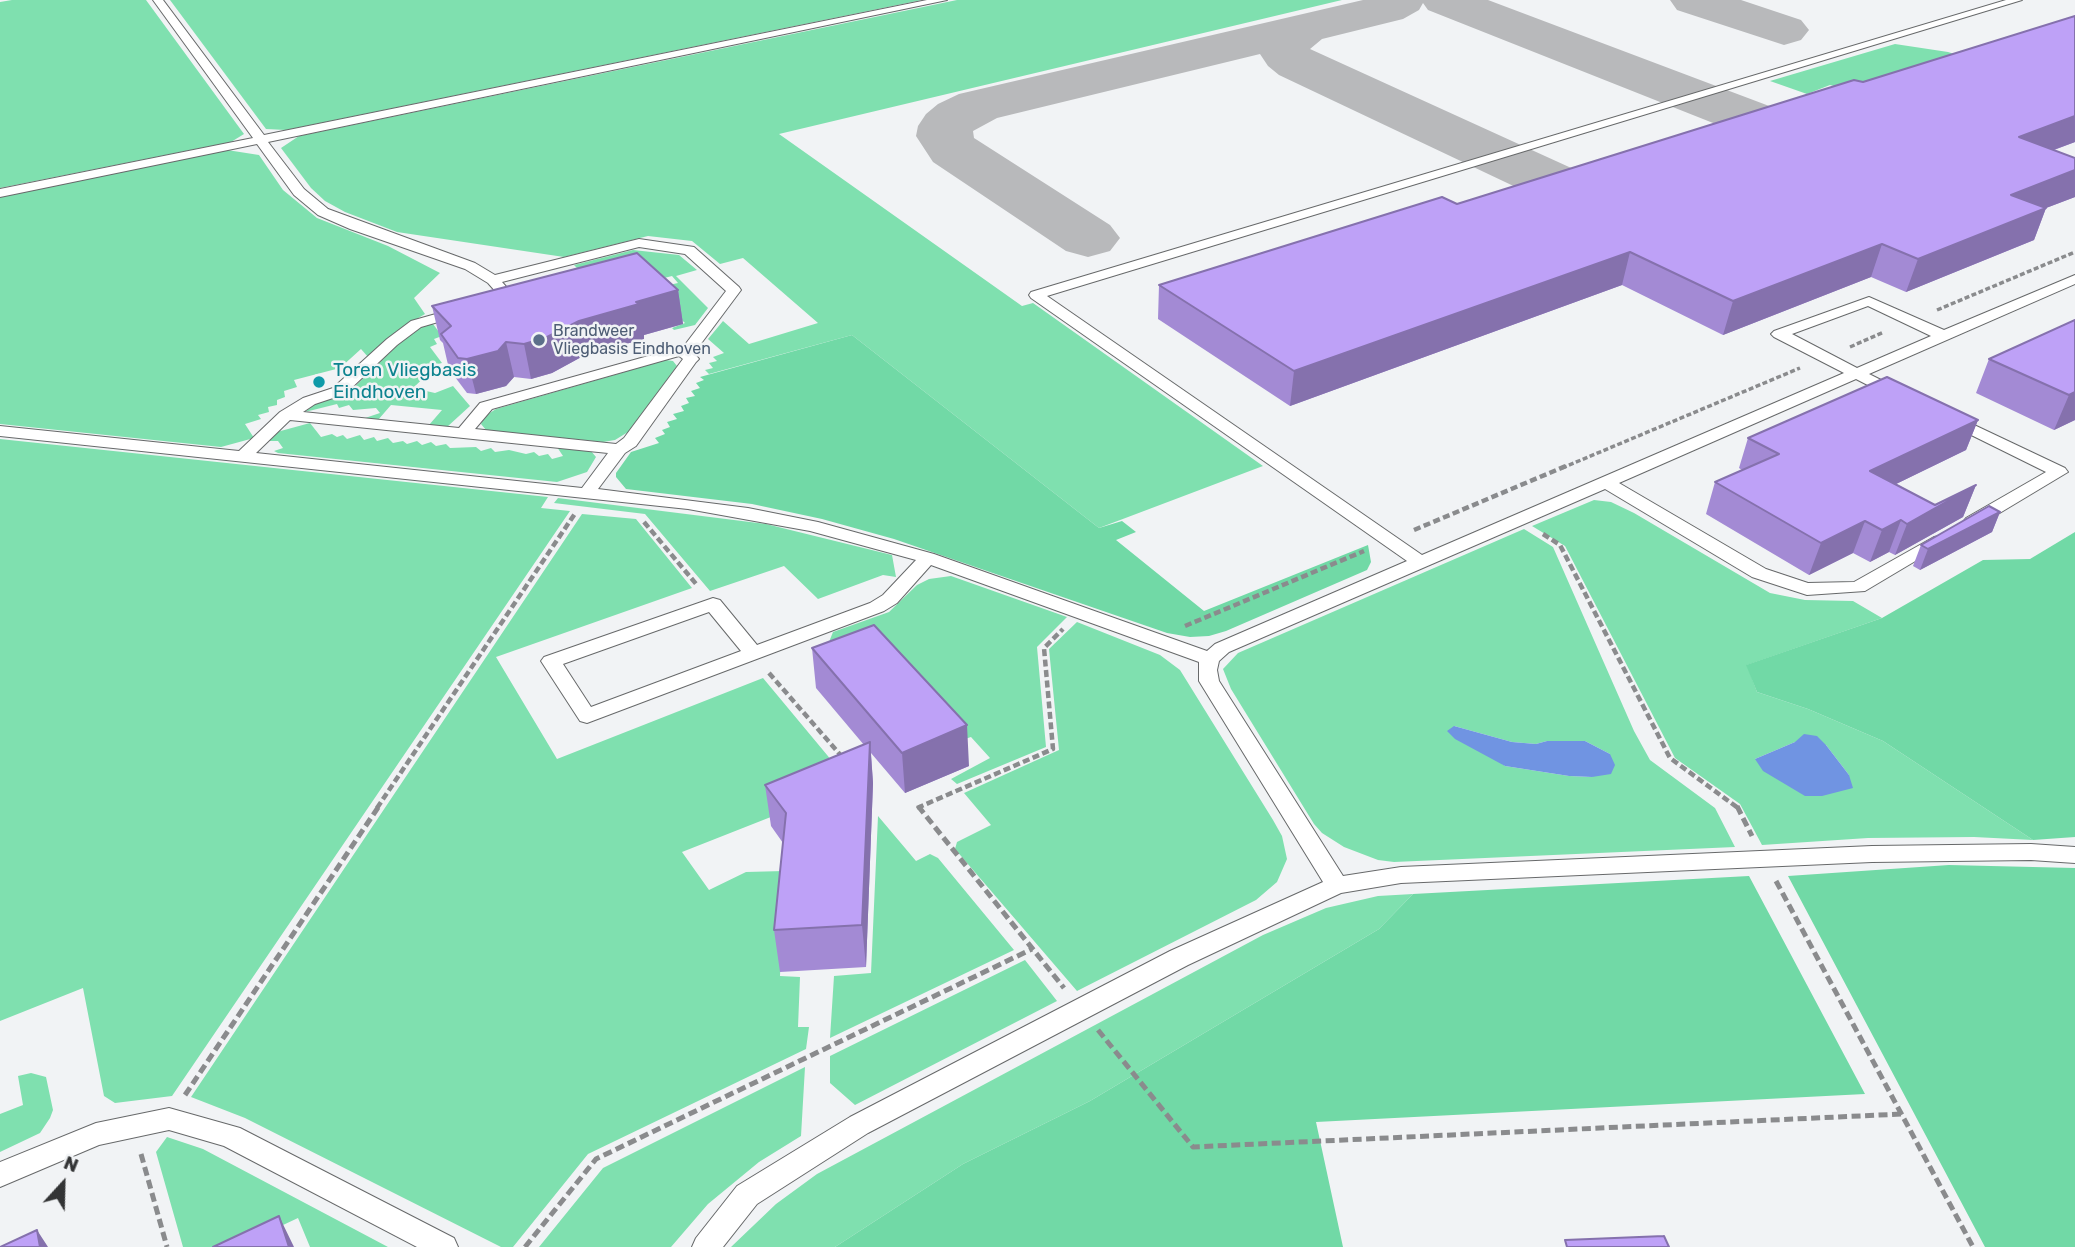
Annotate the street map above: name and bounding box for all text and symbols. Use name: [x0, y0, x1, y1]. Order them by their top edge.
place label: Brandweer Vliegbasis Eindhoven: [553, 321, 711, 359]
marker: Brandweer Vliegbasis Eindhoven: [531, 332, 547, 348]
place label: Toren Vliegbasis Eindhoven: [333, 360, 476, 404]
marker: Toren Vliegbasis Eindhoven: [311, 374, 327, 390]
north arrow: [28, 1149, 98, 1219]
text: N: [60, 1151, 82, 1177]

